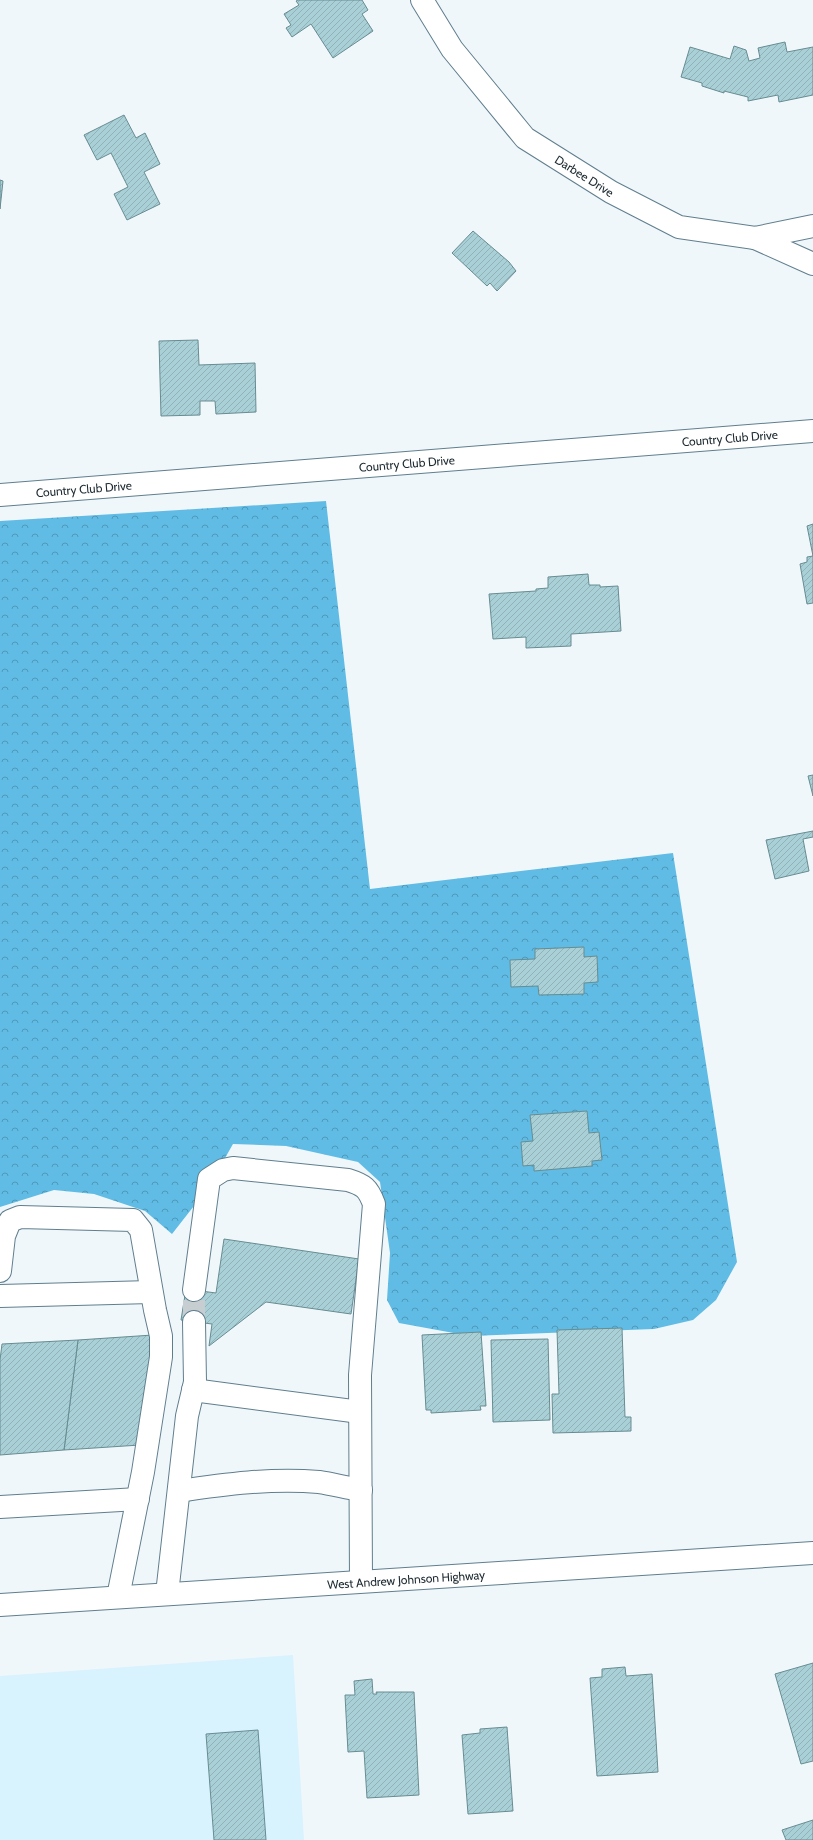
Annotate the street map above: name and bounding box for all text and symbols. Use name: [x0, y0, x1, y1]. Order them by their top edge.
street label: Darbee Drive: [552, 151, 617, 200]
street label: Country Club Drive: [681, 426, 778, 449]
street label: Country Club Drive: [358, 452, 455, 474]
street label: Country Club Drive: [35, 477, 132, 500]
street label: West Andrew Johnson Highway: [327, 1566, 486, 1592]

